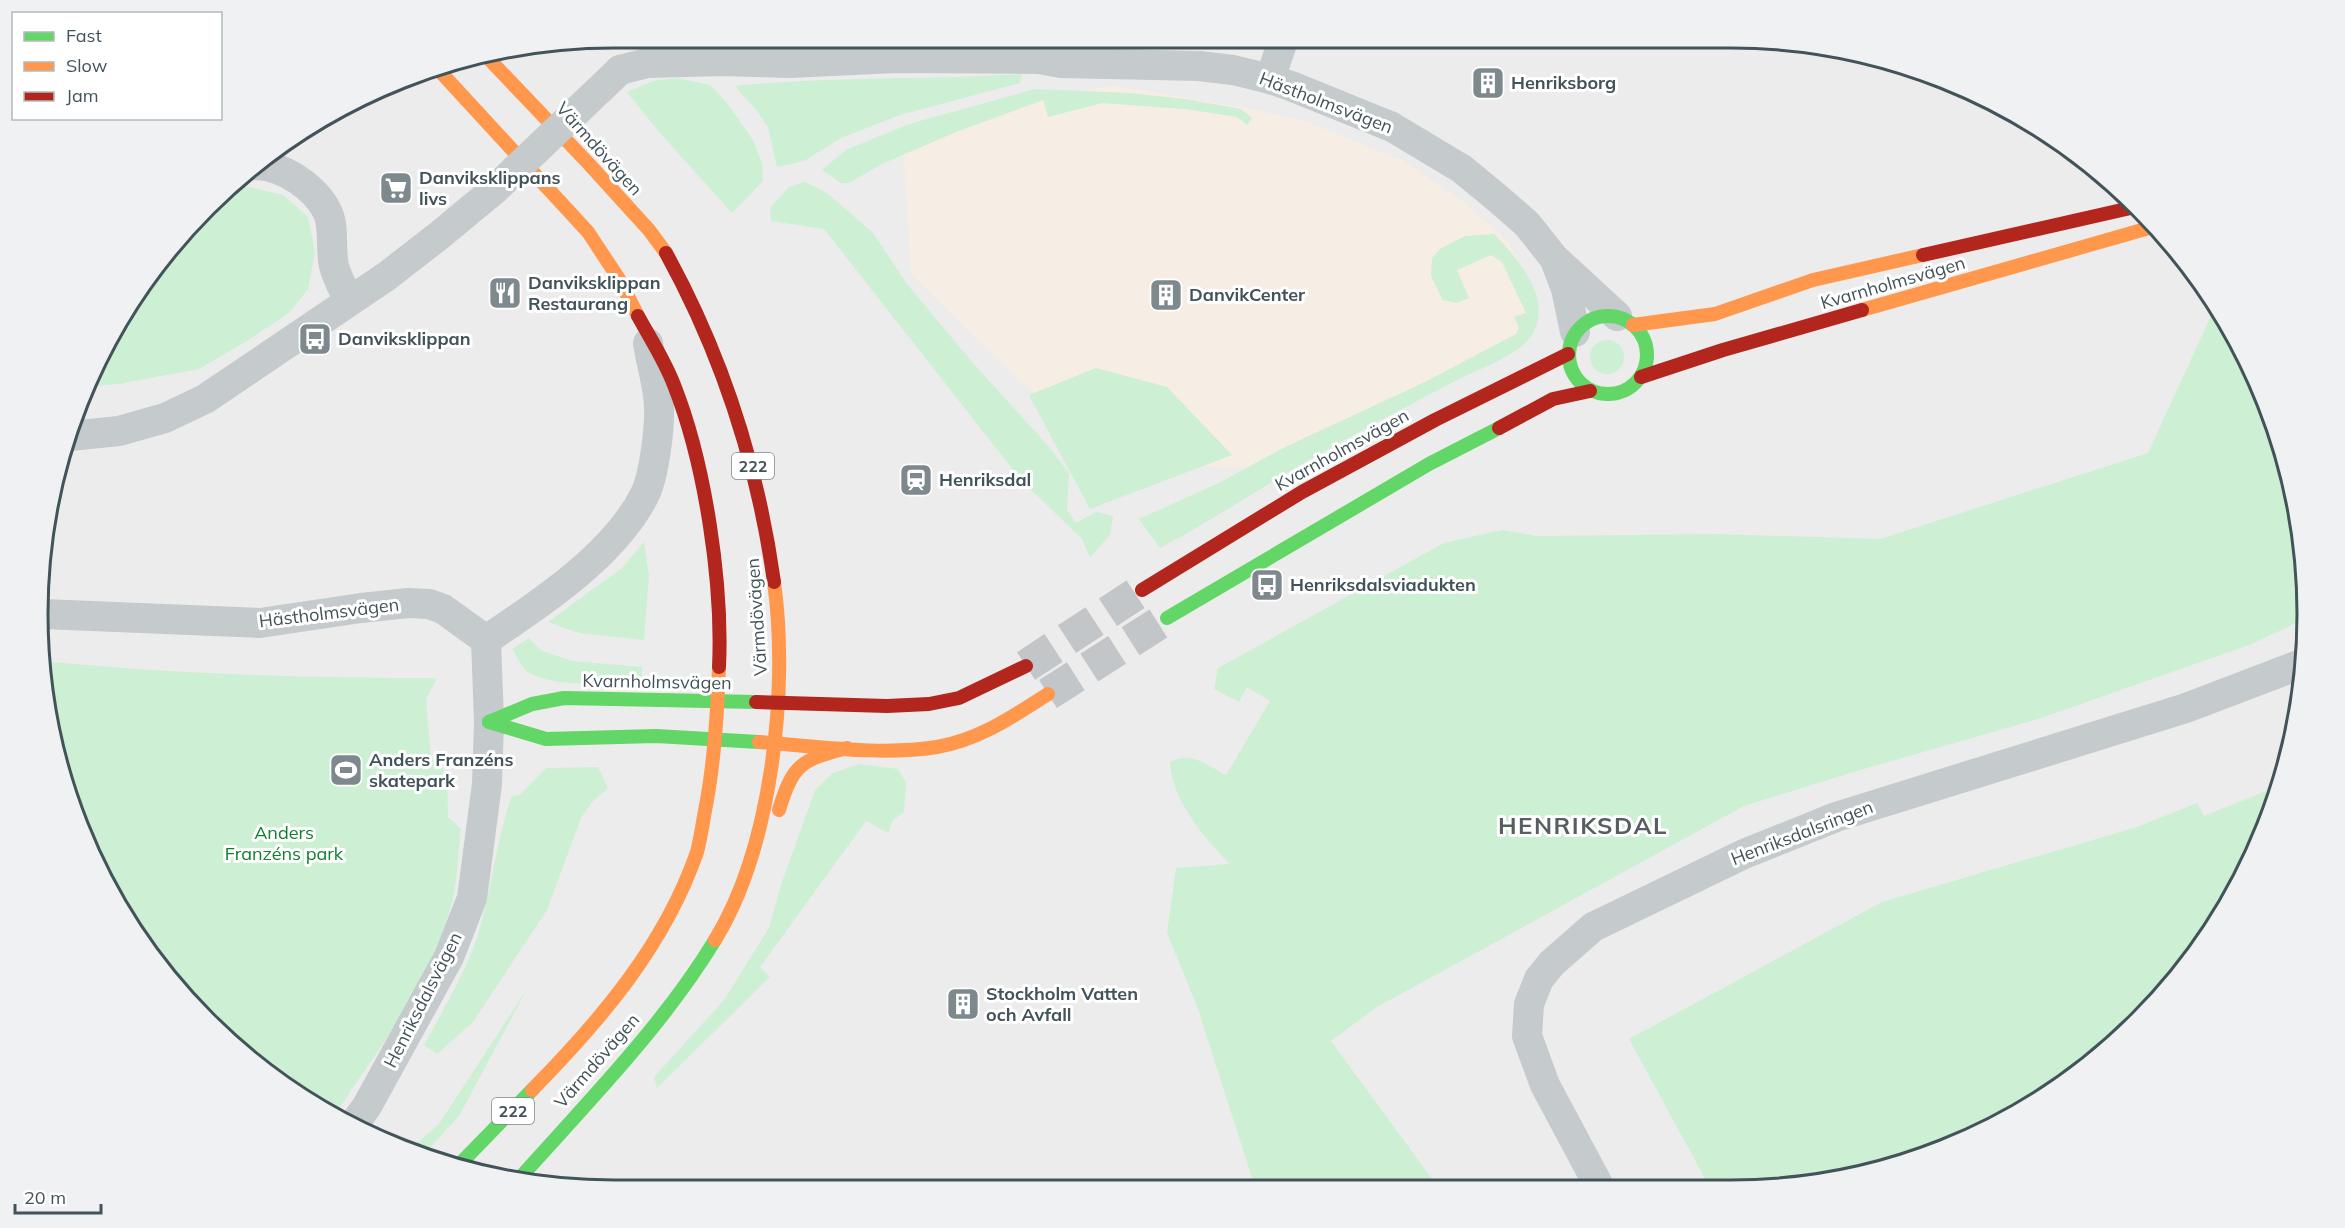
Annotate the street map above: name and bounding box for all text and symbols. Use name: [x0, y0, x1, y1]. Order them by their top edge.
legend: [12, 12, 222, 120]
text: Fast: [66, 24, 102, 47]
text: Slow: [66, 54, 108, 77]
building icon: Henriksborg: [1470, 65, 1506, 101]
street label: Hästholmsvägen: [1256, 67, 1396, 139]
place label: Henriksborg: [1511, 71, 1616, 94]
text: Jam: [66, 84, 99, 107]
street label: Värmdövägen: [551, 97, 647, 200]
place label: Danviksklippans livs: [419, 166, 561, 210]
supermarket icon: Danviksklippans livs: [378, 170, 414, 206]
street label: Kvarnholmsvägen: [1818, 251, 1968, 314]
place label: Danviksklippan Restaurang: [528, 271, 661, 315]
restaurant icon: Danviksklippan Restaurang: [487, 275, 523, 311]
building icon: DanvikCenter: [1148, 277, 1184, 313]
place label: DanvikCenter: [1189, 283, 1306, 306]
bus stop icon: Danviksklippan: [297, 321, 333, 357]
place label: Danviksklippan: [338, 327, 471, 350]
street label: Kvarnholmsvägen: [1271, 403, 1413, 496]
road number: 222: [732, 453, 774, 479]
station icon: Henriksdal: [898, 462, 934, 498]
place label: Henriksdal: [939, 468, 1031, 491]
street label: Värmdövägen: [741, 557, 772, 677]
bus stop icon: Henriksdalsviadukten: [1249, 567, 1285, 603]
place label: Henriksdalsviadukten: [1290, 573, 1476, 596]
street label: Hästholmsvägen: [258, 593, 400, 633]
street label: Kvarnholmsvägen: [582, 669, 732, 694]
place label: Anders Franzéns skatepark: [369, 748, 513, 792]
sports icon: Anders Franzéns skatepark: [328, 752, 364, 788]
street label: Henriksdalsringen: [1728, 795, 1876, 870]
district label: HENRIKSDAL: [1498, 810, 1668, 840]
park label: Anders Franzéns park: [225, 821, 344, 865]
street label: Henriksdalsvägen: [378, 928, 467, 1071]
place label: Stockholm Vatten och Avfall: [986, 982, 1138, 1026]
building icon: Stockholm Vatten och Avfall: [945, 986, 981, 1022]
street label: Värmdövägen: [549, 1009, 644, 1113]
road number: 222: [492, 1098, 534, 1124]
scale bar: [15, 1177, 100, 1215]
text: 20 m: [24, 1186, 66, 1209]

